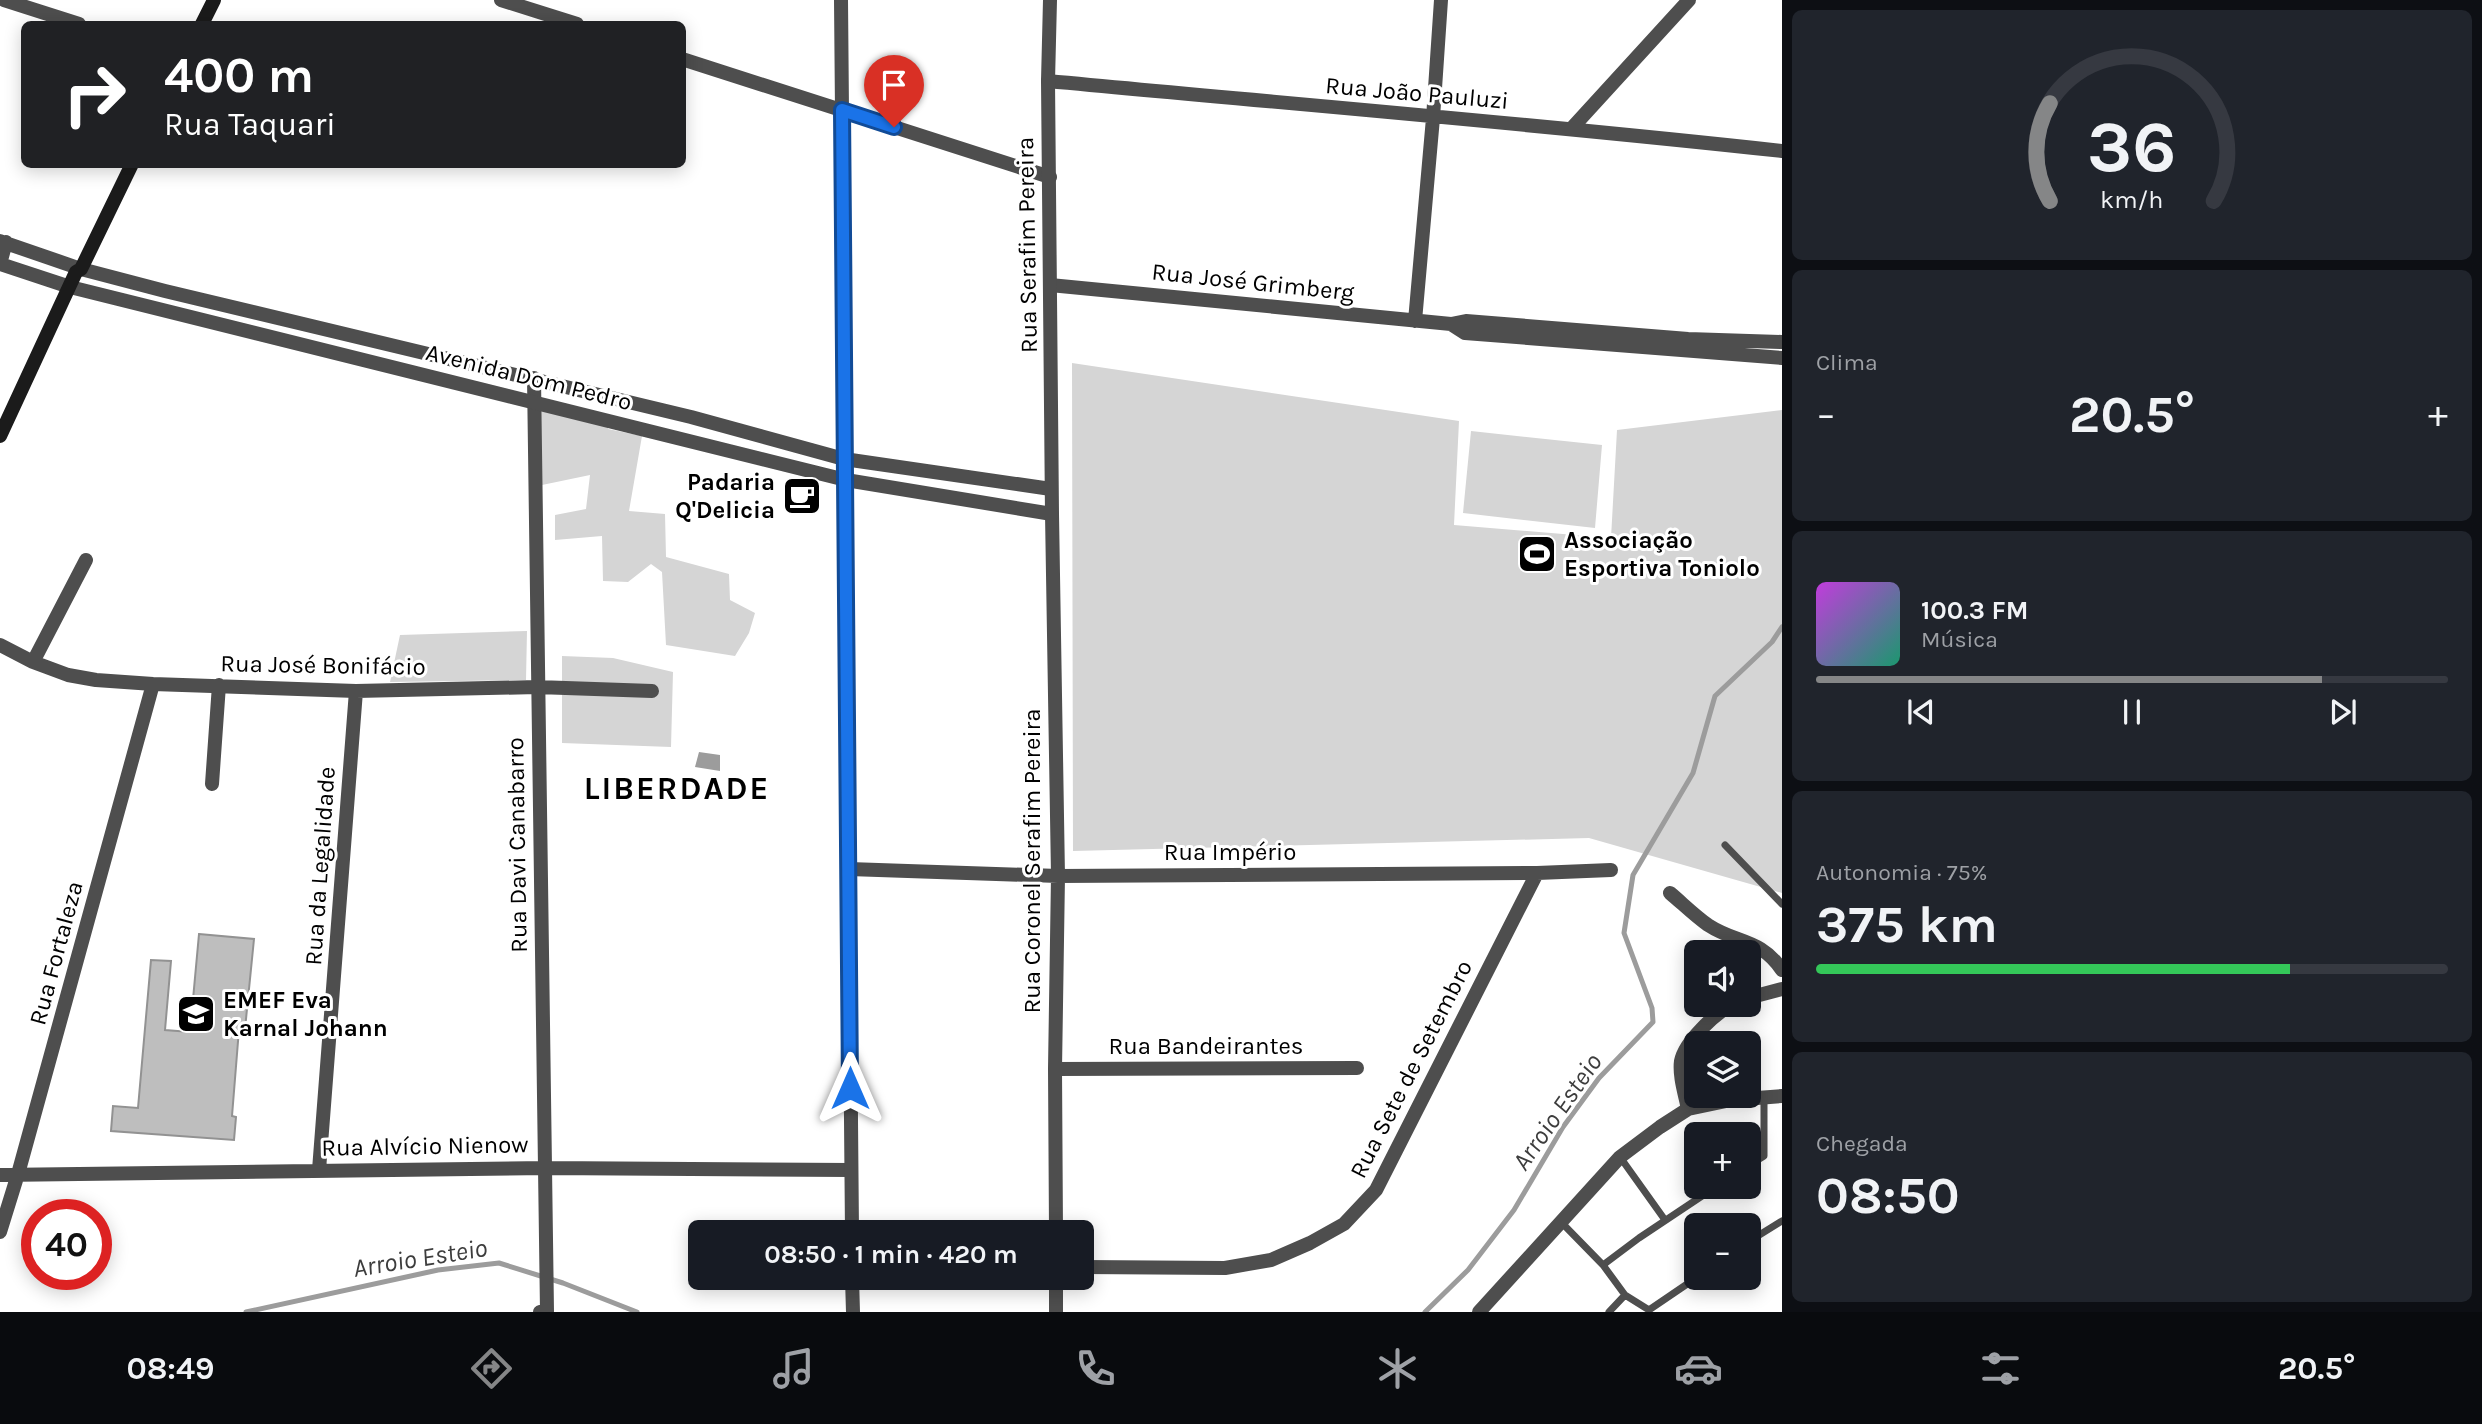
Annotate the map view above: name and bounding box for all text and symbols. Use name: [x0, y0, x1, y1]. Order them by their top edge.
text: 400 m: [164, 47, 314, 104]
icon: right: [49, 49, 140, 140]
pin: [864, 55, 924, 127]
icon: arrive: [875, 66, 913, 104]
street label: Rua João Pauluzi: [1324, 71, 1510, 115]
text: 36: [2087, 105, 2177, 190]
text: Rua Taquari: [164, 106, 336, 143]
street label: Rua Serafim Pereira: [1011, 137, 1043, 353]
text: km/h: [2100, 185, 2164, 214]
street label: Rua José Grimberg: [1150, 257, 1356, 307]
street label: Avenida Dom Pedro: [423, 338, 635, 416]
text: Clima: [1816, 349, 1878, 376]
text: 20.5°: [2069, 384, 2195, 445]
text: −: [1816, 392, 1836, 437]
text: +: [2428, 392, 2448, 437]
place label: Padaria Q'Delicia: [675, 468, 775, 524]
cafe icon: Padaria Q'Delicia: [781, 475, 823, 517]
place label: Associação Esportiva Toniolo: [1564, 526, 1760, 582]
sports icon: Associação Esportiva Toniolo: [1516, 533, 1558, 575]
text: 100.3 FM: [1921, 595, 2028, 626]
text: Música: [1921, 626, 1998, 653]
street label: Rua José Bonifácio: [220, 649, 426, 681]
icon: previous: [1902, 693, 1940, 731]
icon: pause: [2113, 693, 2151, 731]
icon: next: [2324, 693, 2362, 731]
street label: Rua Coronel Serafim Pereira: [1018, 709, 1046, 1013]
street label: Rua Davi Canabarro: [501, 737, 533, 953]
street label: Rua da Legalidade: [299, 766, 341, 966]
district label: LIBERDADE: [584, 770, 770, 807]
street label: Rua Império: [1164, 838, 1296, 866]
text: Autonomia · 75%: [1816, 859, 1987, 886]
street label: Rua Fortaleza: [23, 878, 89, 1028]
text: 375 km: [1816, 894, 1998, 955]
map controls: [1684, 940, 1761, 1290]
button: sound: [1684, 940, 1761, 1017]
street label: Rua Sete de Setembro: [1344, 955, 1478, 1183]
place label: EMEF Eva Karnal Johann: [223, 986, 388, 1042]
school or university icon: EMEF Eva Karnal Johann: [175, 993, 217, 1035]
button: layers: [1684, 1031, 1761, 1108]
street label: Rua Bandeirantes: [1109, 1032, 1303, 1060]
water label: Arroio Esteio: [1505, 1047, 1609, 1176]
position arrow: [813, 1051, 887, 1125]
button: +: [1684, 1122, 1761, 1199]
street label: Rua Alvício Nienow: [321, 1130, 529, 1162]
text: Chegada: [1816, 1130, 1908, 1157]
text: 08:50: [1816, 1165, 1960, 1226]
speed limit sign: 40: [21, 1199, 112, 1290]
button: −: [1684, 1213, 1761, 1290]
water label: Arroio Esteio: [351, 1232, 490, 1284]
text: 08:50 · 1 min · 420 m: [764, 1239, 1018, 1270]
icon: directions: [467, 1344, 516, 1393]
icon: music: [769, 1344, 818, 1393]
icon: phone: [1071, 1344, 1120, 1393]
icon: climate: [1373, 1344, 1422, 1393]
icon: car: [1674, 1344, 1723, 1393]
icon: filters: [1976, 1344, 2025, 1393]
text: 08:49: [126, 1350, 215, 1387]
text: 20.5°: [2278, 1350, 2356, 1387]

